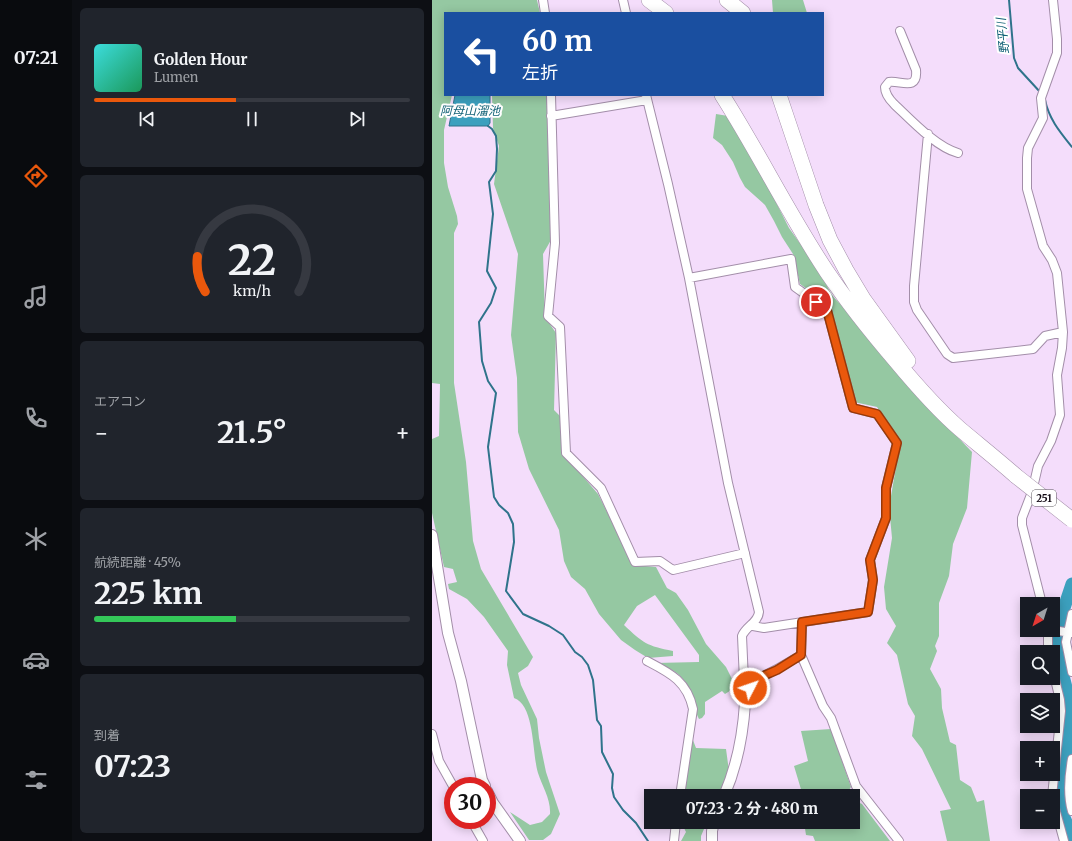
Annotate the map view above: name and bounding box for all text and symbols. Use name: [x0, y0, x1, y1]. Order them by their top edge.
water label: 野平川: [993, 15, 1012, 55]
text: 60 m: [522, 23, 592, 59]
icon: left: [456, 28, 508, 80]
text: 07:21: [14, 46, 58, 69]
text: Golden Hour: [154, 50, 248, 69]
text: 左折: [522, 61, 558, 84]
text: Lumen: [154, 69, 198, 86]
water label: 阿母山溜池: [440, 103, 501, 118]
icon: previous: [136, 108, 158, 130]
icon: pause: [241, 108, 263, 130]
icon: next: [346, 108, 368, 130]
icon: directions: [22, 162, 50, 190]
text: 22: [228, 234, 276, 286]
text: km/h: [233, 281, 271, 299]
icon: music: [22, 283, 50, 311]
pin: [799, 285, 833, 319]
icon: arrive: [805, 291, 827, 313]
text: エアコン: [94, 393, 146, 410]
icon: phone: [22, 404, 50, 432]
text: 21.5°: [217, 413, 287, 451]
text: −: [94, 419, 109, 447]
text: +: [395, 419, 410, 447]
road number: 251: [1032, 490, 1056, 506]
icon: climate: [22, 525, 50, 553]
text: 航続距離 · 45%: [94, 554, 181, 571]
text: 225 km: [94, 574, 202, 612]
north arrow: [1020, 597, 1060, 637]
map controls: [1020, 597, 1060, 829]
button: search: [1020, 645, 1060, 685]
icon: car: [22, 646, 50, 674]
position arrow: [729, 667, 771, 709]
button: layers: [1020, 693, 1060, 733]
text: 到着: [94, 727, 120, 744]
button: +: [1020, 741, 1060, 781]
text: 07:23: [94, 747, 171, 785]
icon: filters: [22, 766, 50, 794]
speed limit sign: 30: [444, 777, 496, 829]
button: −: [1020, 789, 1060, 829]
text: 07:23 · 2 分 · 480 m: [686, 799, 818, 818]

